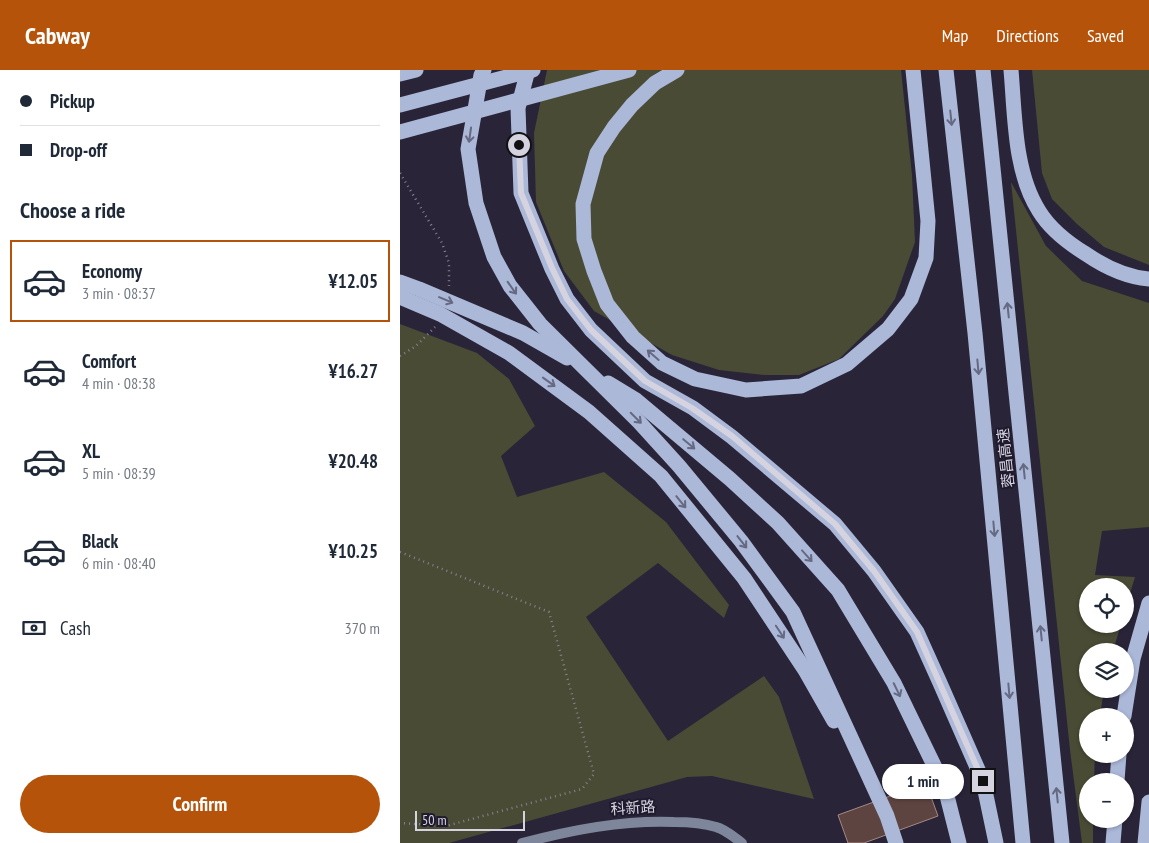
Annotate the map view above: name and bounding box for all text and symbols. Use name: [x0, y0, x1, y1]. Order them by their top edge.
text: Cabway: [25, 20, 90, 51]
text: Map: [942, 24, 968, 47]
text: Directions: [996, 24, 1059, 47]
text: Saved: [1087, 24, 1124, 47]
text: Pickup: [50, 89, 95, 113]
one-way arrow: [946, 110, 956, 126]
one-way arrow: [465, 126, 475, 142]
route start: [508, 134, 530, 156]
text: Drop-off: [50, 138, 107, 162]
text: Choose a ride: [20, 196, 125, 224]
icon: car: [22, 259, 67, 304]
text: Economy: [82, 259, 142, 283]
text: ¥12.05: [329, 269, 378, 293]
one-way arrow: [507, 281, 517, 295]
text: 3 min · 08:37: [82, 283, 156, 303]
one-way arrow: [438, 296, 453, 305]
one-way arrow: [1003, 302, 1013, 318]
icon: car: [22, 349, 67, 394]
text: Comfort: [82, 349, 136, 373]
one-way arrow: [647, 349, 660, 360]
text: ¥16.27: [329, 359, 378, 383]
one-way arrow: [974, 359, 983, 375]
text: 4 min · 08:38: [82, 373, 156, 393]
one-way arrow: [542, 377, 556, 387]
one-way arrow: [630, 412, 642, 425]
street label: 蓉昌高速: [993, 427, 1018, 489]
icon: car: [22, 439, 67, 484]
text: XL: [82, 439, 100, 463]
one-way arrow: [682, 439, 695, 450]
text: ¥20.48: [329, 449, 378, 473]
text: 5 min · 08:39: [82, 463, 156, 483]
one-way arrow: [1020, 463, 1029, 479]
one-way arrow: [676, 495, 687, 508]
one-way arrow: [989, 520, 998, 536]
icon: car: [22, 529, 67, 574]
text: Black: [82, 529, 118, 553]
one-way arrow: [736, 535, 747, 548]
text: ¥10.25: [329, 539, 378, 563]
one-way arrow: [801, 549, 813, 562]
text: 6 min · 08:40: [82, 553, 156, 573]
map controls: [1079, 578, 1134, 828]
button: locate: [1079, 578, 1134, 633]
icon: cash: [20, 614, 48, 642]
text: Cash: [60, 616, 91, 640]
text: 370 m: [345, 618, 380, 638]
one-way arrow: [775, 624, 785, 638]
one-way arrow: [1036, 625, 1046, 641]
button: layers: [1079, 643, 1134, 698]
one-way arrow: [893, 682, 902, 697]
one-way arrow: [1004, 682, 1013, 698]
button: +: [1079, 708, 1134, 763]
callout: 1 min: [883, 764, 966, 798]
route end: [972, 770, 994, 792]
text: 1 min: [907, 771, 939, 791]
button: −: [1079, 773, 1134, 828]
button: Confirm: [20, 775, 380, 833]
one-way arrow: [1053, 787, 1062, 803]
street label: 科新路: [610, 796, 656, 819]
scale bar: [415, 808, 525, 831]
text: 50 m: [422, 811, 447, 829]

